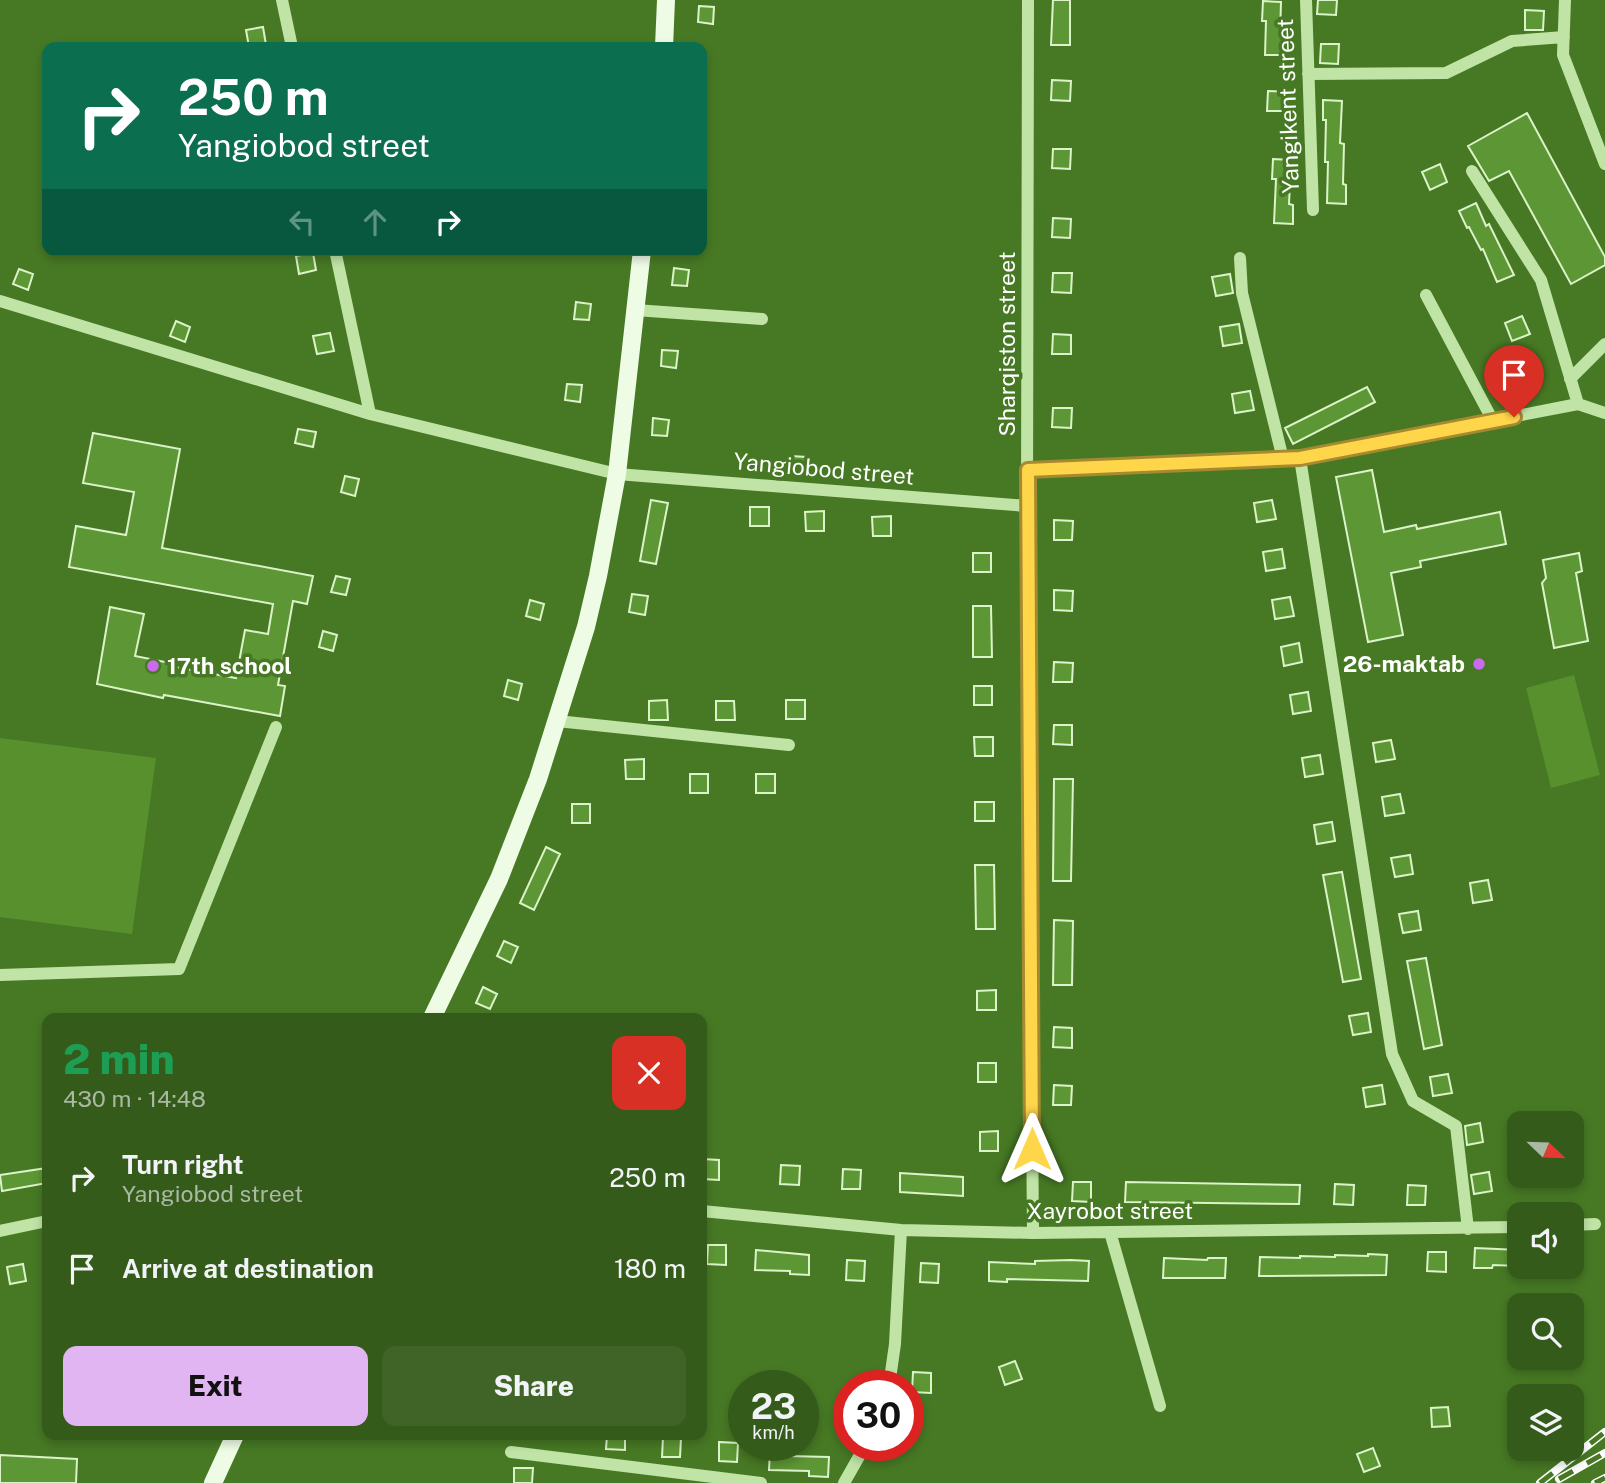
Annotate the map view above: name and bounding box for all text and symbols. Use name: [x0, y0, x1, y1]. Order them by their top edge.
street label: Yangikent street: [1271, 18, 1304, 194]
text: 250 m: [178, 68, 329, 126]
icon: right: [63, 70, 154, 161]
text: Yangiobod street: [178, 127, 430, 164]
icon: left: [283, 203, 321, 241]
icon: ahead: [356, 203, 394, 241]
icon: right: [429, 203, 467, 241]
street label: Sharqiston street: [993, 251, 1020, 437]
pin: [1484, 345, 1544, 417]
icon: arrive: [1495, 356, 1533, 394]
street label: Yangiobod street: [733, 447, 915, 490]
place label: 26-maktab: [1343, 650, 1465, 677]
place label: 17th school: [167, 652, 292, 679]
marker: 26-maktab: [1471, 656, 1487, 672]
marker: 17th school: [145, 658, 161, 674]
text: 2 min: [63, 1034, 175, 1083]
button: close: [612, 1036, 686, 1110]
text: 430 m · 14:48: [63, 1085, 206, 1112]
north arrow: [1507, 1111, 1584, 1188]
map controls: [1507, 1111, 1584, 1461]
position arrow: [995, 1112, 1069, 1186]
text: Turn right: [122, 1149, 244, 1180]
icon: right: [63, 1159, 101, 1197]
text: 250 m: [609, 1162, 686, 1193]
text: Yangiobod street: [122, 1180, 303, 1207]
street label: Xayrobot street: [1027, 1197, 1193, 1224]
button: sound: [1507, 1202, 1584, 1279]
icon: arrive: [63, 1250, 101, 1288]
text: Arrive at destination: [122, 1253, 374, 1284]
text: 180 m: [614, 1253, 686, 1284]
button: search: [1507, 1293, 1584, 1370]
button: Exit: [63, 1346, 368, 1426]
button: Share: [382, 1346, 686, 1426]
speed limit sign: 30: [833, 1370, 924, 1461]
button: layers: [1507, 1384, 1584, 1461]
text: 23: [751, 1386, 796, 1427]
text: km/h: [752, 1422, 795, 1443]

